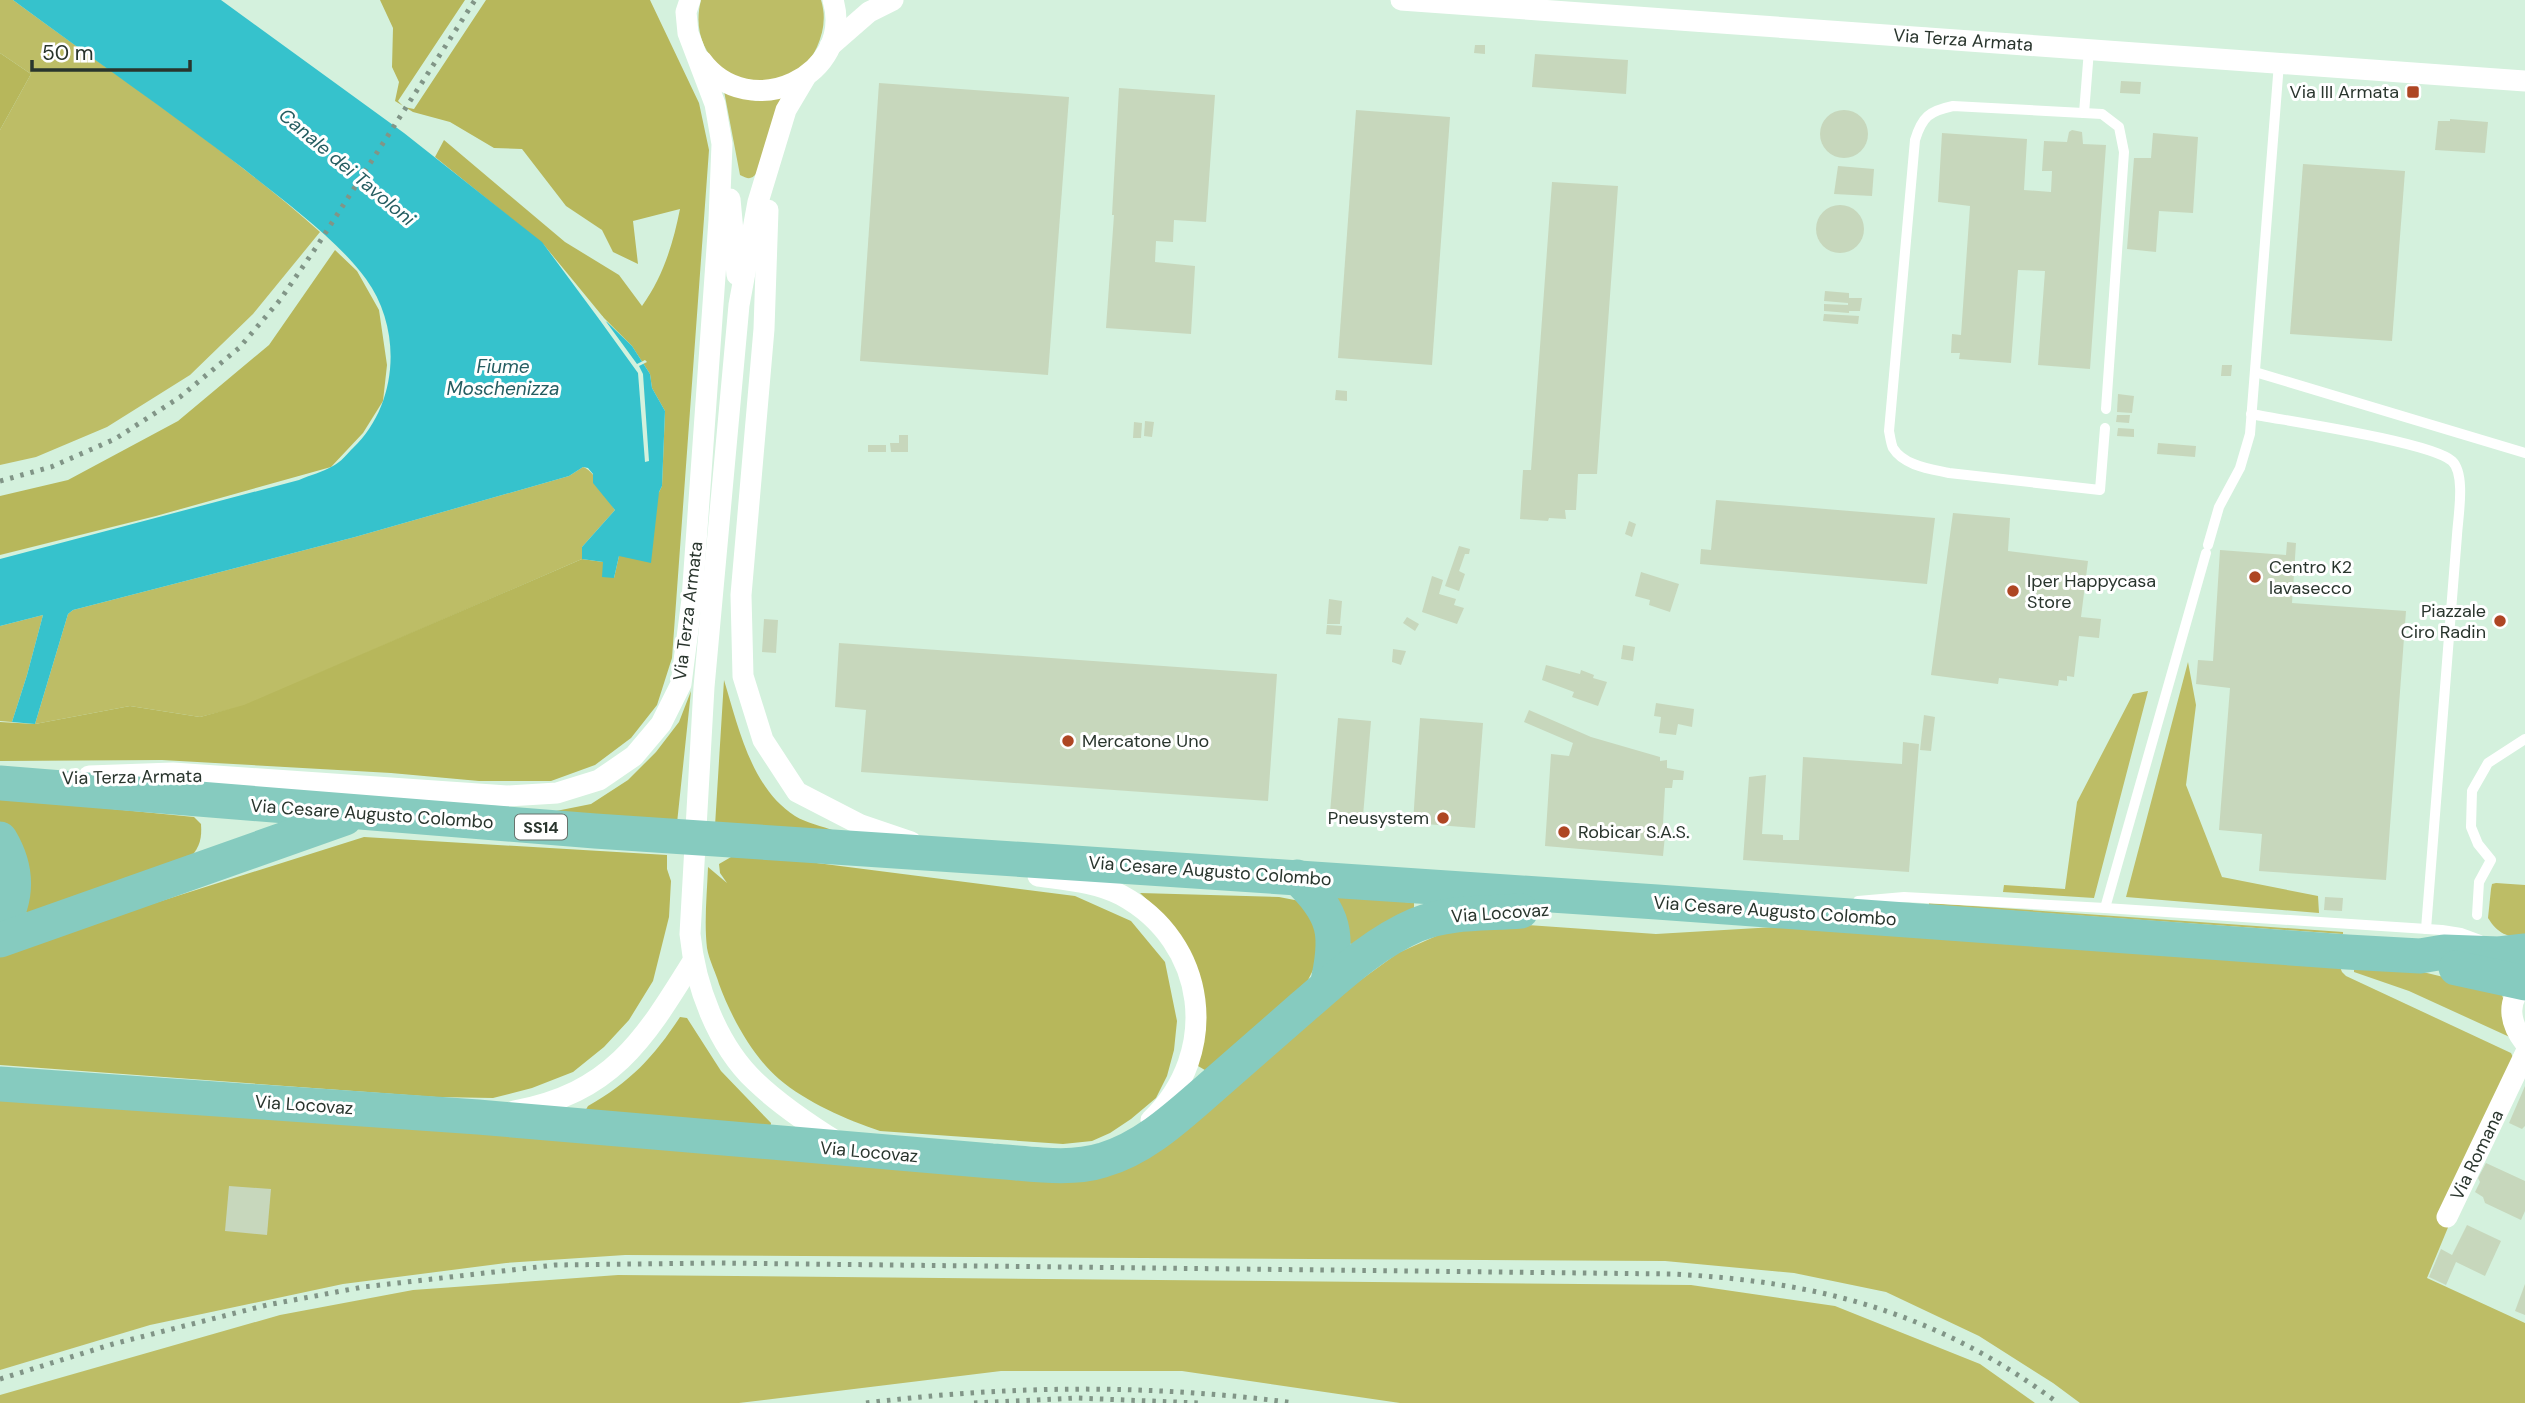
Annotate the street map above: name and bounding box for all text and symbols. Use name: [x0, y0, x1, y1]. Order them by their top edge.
street label: Via Terza Armata: [1892, 23, 2034, 57]
scale bar: [32, 28, 189, 72]
text: 50 m: [42, 39, 93, 67]
place label: Via III Armata: [2290, 80, 2399, 104]
marker: Via III Armata: [2405, 84, 2421, 100]
water label: Canale dei Tavoloni: [274, 103, 421, 232]
water label: Fiume Moschenizza: [447, 354, 559, 401]
street label: Via Terza Armata: [668, 540, 708, 682]
place label: Centro K2 lavasecco: [2269, 555, 2352, 600]
place label: Iper Happycasa Store: [2027, 569, 2156, 614]
marker: Centro K2 lavasecco: [2247, 569, 2263, 585]
marker: Iper Happycasa Store: [2005, 583, 2021, 599]
place label: Piazzale Ciro Radin: [2401, 599, 2486, 644]
marker: Piazzale Ciro Radin: [2492, 613, 2508, 629]
place label: Mercatone Uno: [1082, 729, 1209, 753]
marker: Mercatone Uno: [1060, 733, 1076, 749]
street label: Via Terza Armata: [62, 764, 202, 790]
street label: Via Cesare Augusto Colombo: [250, 794, 494, 834]
place label: Pneusystem: [1328, 806, 1429, 830]
marker: Pneusystem: [1435, 810, 1451, 826]
road number: SS14: [515, 814, 567, 840]
place label: Robicar S.A.S.: [1578, 820, 1689, 844]
marker: Robicar S.A.S.: [1556, 824, 1572, 840]
street label: Via Cesare Augusto Colombo: [1088, 851, 1332, 891]
street label: Via Cesare Augusto Colombo: [1653, 891, 1897, 931]
street label: Via Locovaz: [1450, 898, 1550, 928]
street label: Via Locovaz: [254, 1090, 354, 1120]
street label: Via Romana: [2445, 1106, 2509, 1204]
street label: Via Locovaz: [819, 1136, 919, 1168]

